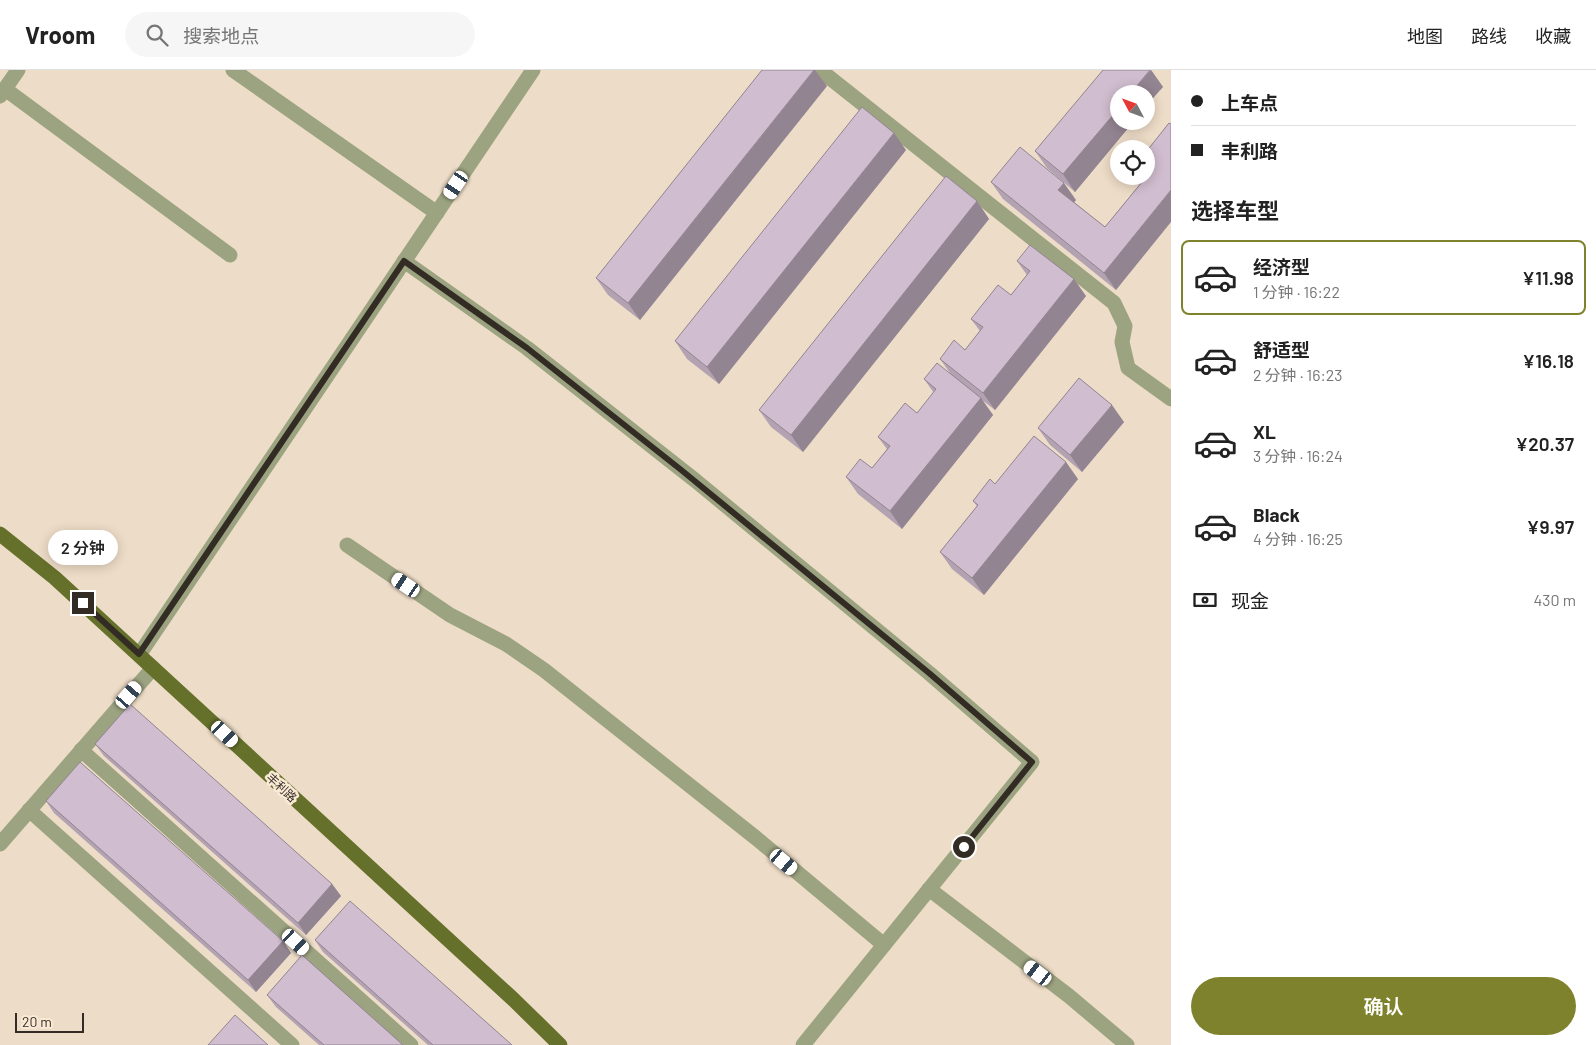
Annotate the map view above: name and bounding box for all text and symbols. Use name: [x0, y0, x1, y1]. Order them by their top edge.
search box: [125, 12, 475, 57]
text: Vroom: [25, 20, 95, 49]
icon: search: [143, 21, 171, 49]
text: 搜索地点: [183, 24, 259, 47]
text: 地图: [1407, 25, 1443, 47]
text: 路线: [1471, 25, 1507, 47]
text: 收藏: [1535, 25, 1571, 47]
north arrow: [1110, 85, 1155, 130]
map controls: [1110, 85, 1155, 185]
text: 上车点: [1221, 91, 1278, 114]
text: 丰利路: [1221, 139, 1278, 162]
button: locate: [1110, 140, 1155, 185]
car: [441, 168, 470, 202]
text: 选择车型: [1191, 197, 1279, 223]
icon: car: [1193, 255, 1238, 300]
text: 经济型: [1253, 255, 1310, 278]
text: ¥11.98: [1522, 266, 1574, 289]
text: 1 分钟 · 16:22: [1253, 282, 1340, 301]
icon: car: [1193, 338, 1238, 383]
text: 舒适型: [1253, 338, 1310, 361]
text: ¥16.18: [1522, 349, 1574, 372]
text: 2 分钟 · 16:23: [1253, 365, 1343, 384]
text: XL: [1253, 420, 1276, 443]
icon: car: [1193, 421, 1238, 466]
text: ¥20.37: [1515, 432, 1574, 455]
text: 3 分钟 · 16:24: [1253, 446, 1343, 465]
text: Black: [1253, 503, 1300, 526]
icon: car: [1193, 504, 1238, 549]
text: ¥9.97: [1526, 515, 1574, 538]
text: 4 分钟 · 16:25: [1253, 529, 1343, 548]
callout: 2 分钟: [48, 530, 118, 566]
text: 2 分钟: [61, 538, 105, 557]
car: [389, 570, 422, 600]
icon: cash: [1191, 586, 1219, 614]
text: 现金: [1231, 589, 1269, 612]
text: 430 m: [1533, 590, 1576, 609]
route end: [72, 592, 94, 614]
car: [113, 679, 144, 711]
car: [208, 718, 241, 750]
street label: 丰利路: [264, 770, 300, 804]
route start: [953, 836, 975, 858]
car: [767, 847, 800, 877]
car: [279, 926, 312, 958]
car: [1021, 958, 1054, 988]
button: 确认: [1191, 977, 1576, 1035]
scale bar: [15, 1010, 84, 1033]
text: 20 m: [22, 1013, 52, 1030]

